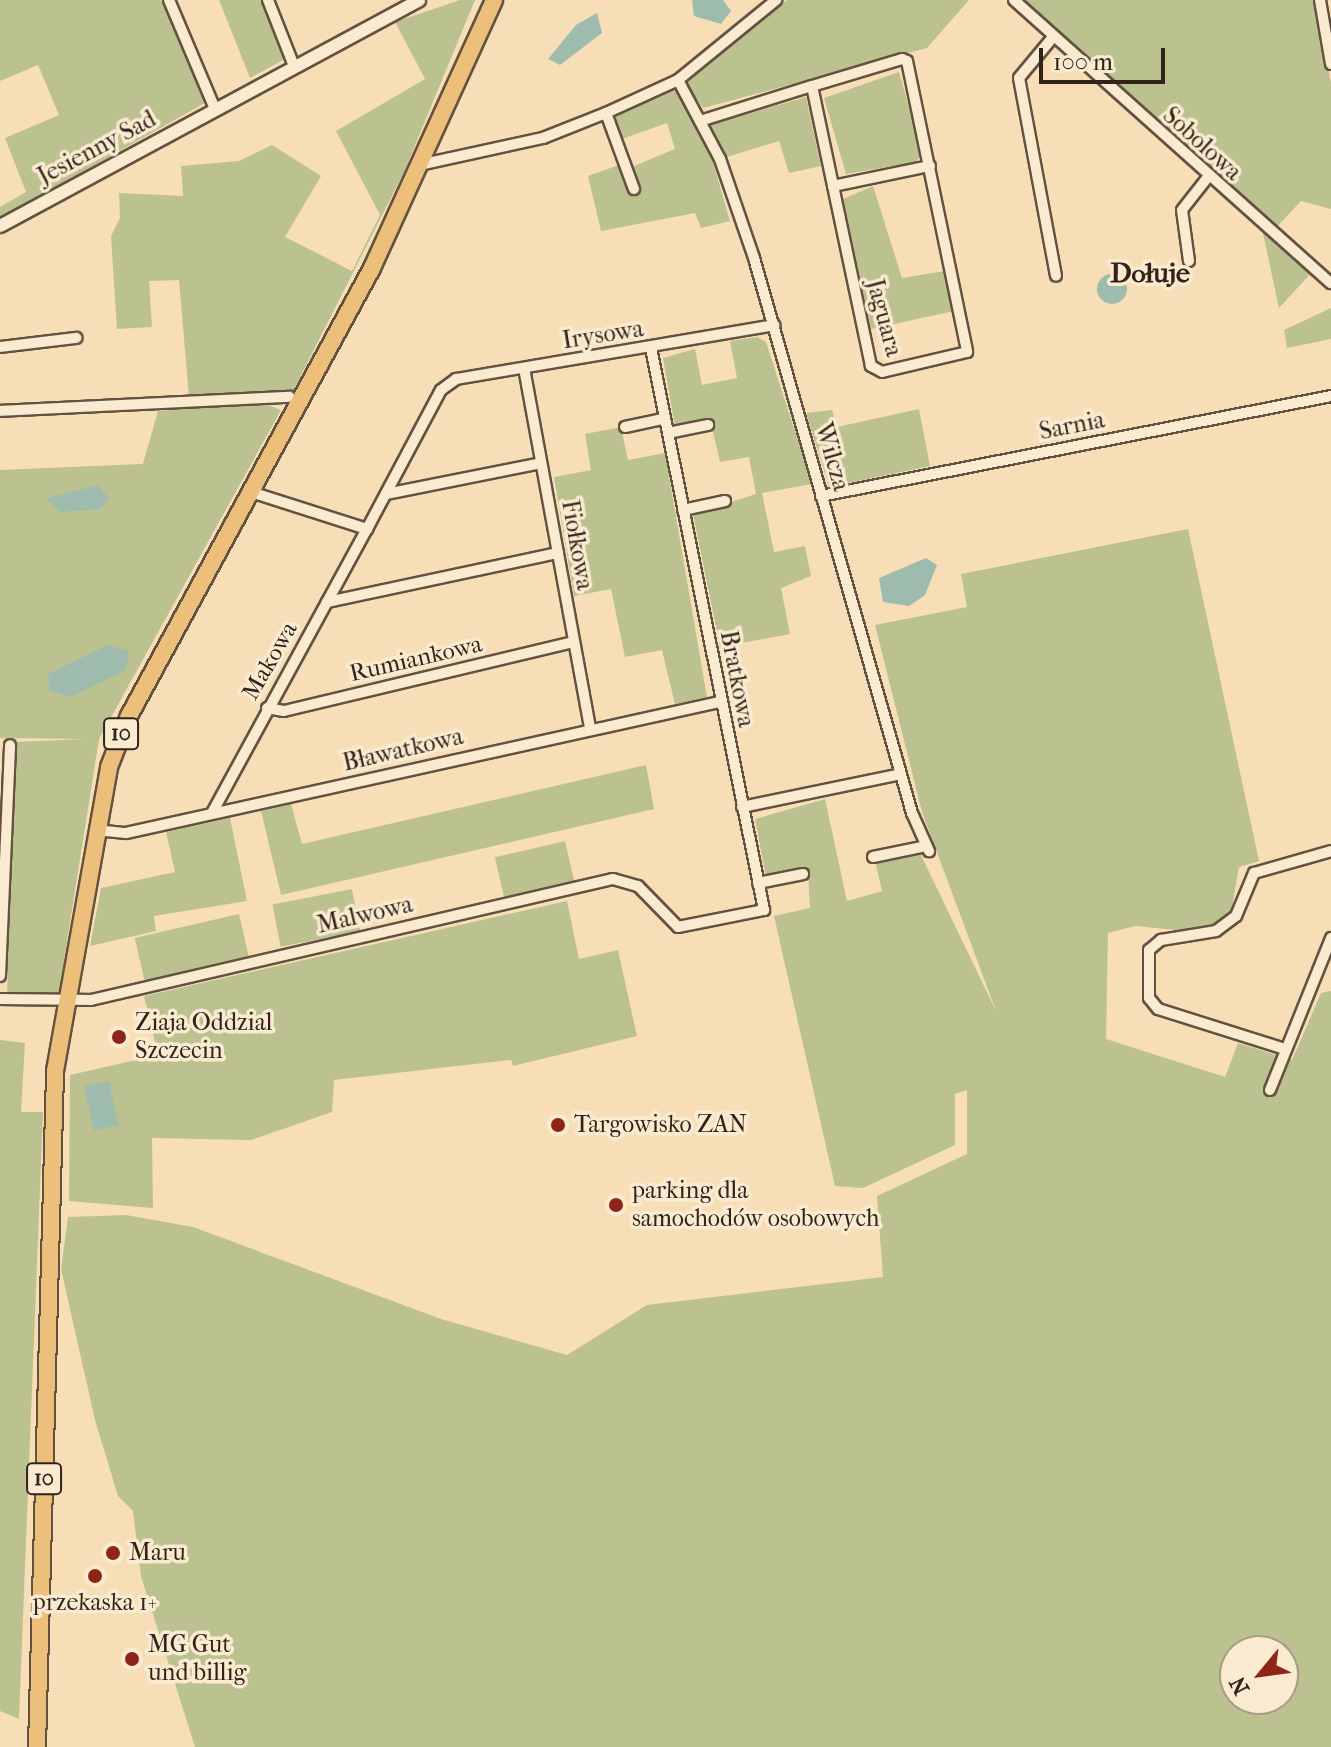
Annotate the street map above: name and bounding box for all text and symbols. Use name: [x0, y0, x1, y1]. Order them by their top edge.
scale bar: [1043, 32, 1169, 82]
text: 100 m: [1053, 48, 1113, 76]
street label: Sobolowa: [1157, 101, 1247, 187]
street label: Jesienny Sad: [33, 105, 161, 191]
district label: Dołuje: [1110, 256, 1190, 290]
street label: Jaguara: [860, 276, 908, 360]
street label: Irysowa: [560, 314, 646, 356]
street label: Sarnia: [1037, 406, 1107, 446]
street label: Wilcza: [809, 420, 855, 494]
street label: Fiołkowa: [555, 498, 599, 592]
street label: Makowa: [236, 617, 304, 705]
street label: Bratkowa: [714, 628, 760, 730]
street label: Rumiankowa: [347, 630, 485, 688]
road number: 10: [103, 716, 139, 752]
street label: Bławatkowa: [340, 722, 466, 778]
street label: Malwowa: [314, 890, 416, 940]
place label: Ziaja Oddzial Szczecin: [135, 1009, 272, 1065]
marker: Ziaja Oddzial Szczecin: [110, 1028, 128, 1046]
place label: Targowisko ZAN: [574, 1111, 747, 1139]
marker: Targowisko ZAN: [549, 1116, 567, 1134]
place label: parking dla samochodów osobowych: [632, 1177, 879, 1233]
marker: parking dla samochodów osobowych: [607, 1196, 625, 1214]
road number: 10: [26, 1461, 62, 1497]
place label: Maru: [129, 1539, 186, 1567]
marker: Maru: [104, 1544, 122, 1562]
marker: przekaska 1+: [86, 1567, 104, 1585]
place label: przekaska 1+: [33, 1589, 157, 1617]
place label: MG Gut und billig: [148, 1631, 246, 1687]
north arrow: [1219, 1635, 1299, 1715]
marker: MG Gut und billig: [123, 1650, 141, 1668]
text: N: [1224, 1672, 1255, 1699]

